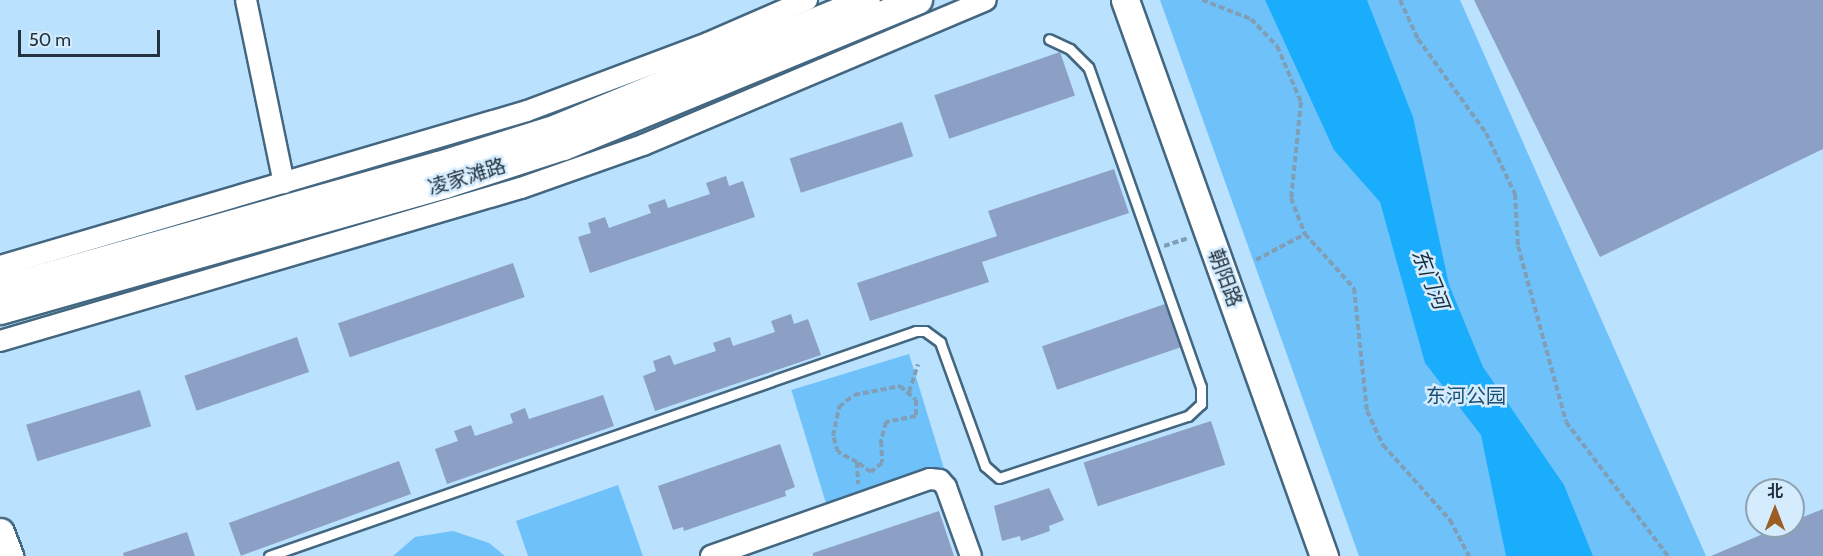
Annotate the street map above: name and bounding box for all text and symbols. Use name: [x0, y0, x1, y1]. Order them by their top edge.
scale bar: [21, 18, 164, 56]
text: 50 m: [29, 29, 71, 51]
street label: 凌家滩路: [425, 154, 509, 200]
water label: 东门河: [1407, 245, 1453, 313]
street label: 朝阳路: [1203, 246, 1247, 310]
park label: 东河公园: [1426, 384, 1506, 408]
north arrow: [1745, 478, 1805, 538]
text: 北: [1767, 482, 1783, 501]

